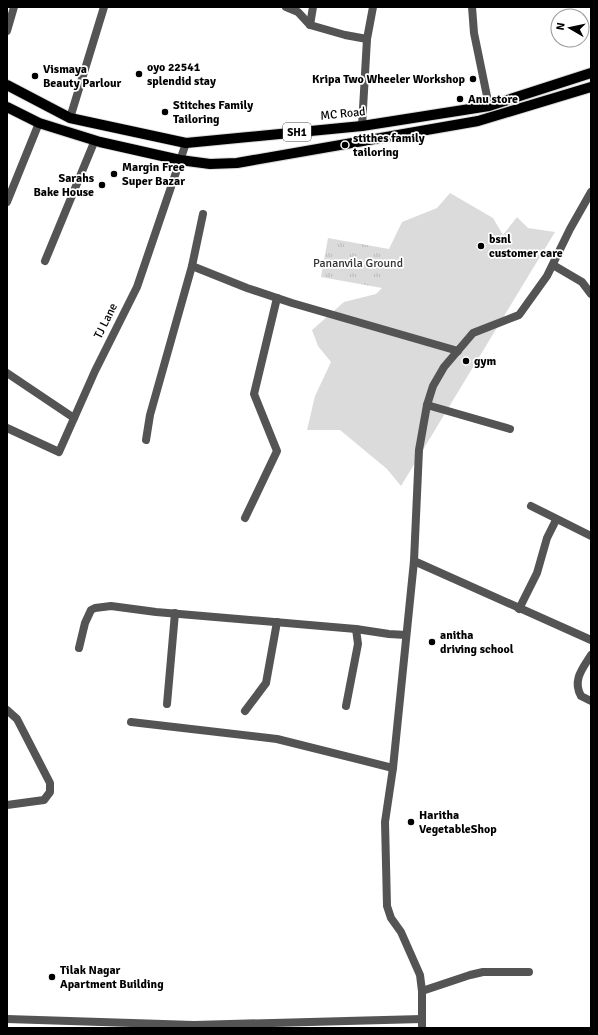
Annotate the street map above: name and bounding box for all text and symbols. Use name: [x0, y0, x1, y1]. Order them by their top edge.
north arrow: [550, 8, 590, 48]
text: N: [554, 22, 568, 31]
place label: oyo 22541 splendid stay: [147, 60, 216, 89]
place label: Vismaya Beauty Parlour: [43, 62, 122, 91]
marker: oyo 22541 splendid stay: [134, 69, 144, 79]
marker: Vismaya Beauty Parlour: [30, 71, 40, 81]
place label: Kripa Two Wheeler Workshop: [312, 72, 466, 87]
marker: Kripa Two Wheeler Workshop: [468, 74, 478, 84]
place label: Anu store: [468, 92, 518, 107]
marker: Anu store: [455, 94, 465, 104]
place label: Stitches Family Tailoring: [173, 98, 253, 127]
street label: MC Road: [320, 104, 366, 124]
marker: Stitches Family Tailoring: [160, 107, 170, 117]
road number: SH1: [283, 123, 311, 141]
place label: stithes family tailoring: [352, 131, 425, 160]
marker: stithes family tailoring: [340, 140, 350, 150]
place label: Margin Free Super Bazar: [122, 160, 185, 189]
marker: Margin Free Super Bazar: [109, 169, 119, 179]
place label: Sarahs Bake House: [33, 171, 95, 200]
marker: Sarahs Bake House: [97, 180, 107, 190]
place label: bsnl customer care: [489, 232, 563, 261]
marker: bsnl customer care: [476, 241, 486, 251]
park label: Pananvila Ground: [313, 256, 403, 271]
street label: TJ Lane: [91, 301, 121, 341]
place label: gym: [474, 354, 496, 369]
marker: gym: [461, 356, 471, 366]
place label: anitha driving school: [440, 628, 514, 657]
marker: anitha driving school: [427, 637, 437, 647]
place label: Haritha VegetableShop: [419, 808, 497, 837]
marker: Haritha VegetableShop: [406, 817, 416, 827]
place label: Tilak Nagar Apartment Building: [60, 963, 164, 992]
marker: Tilak Nagar Apartment Building: [47, 972, 57, 982]

